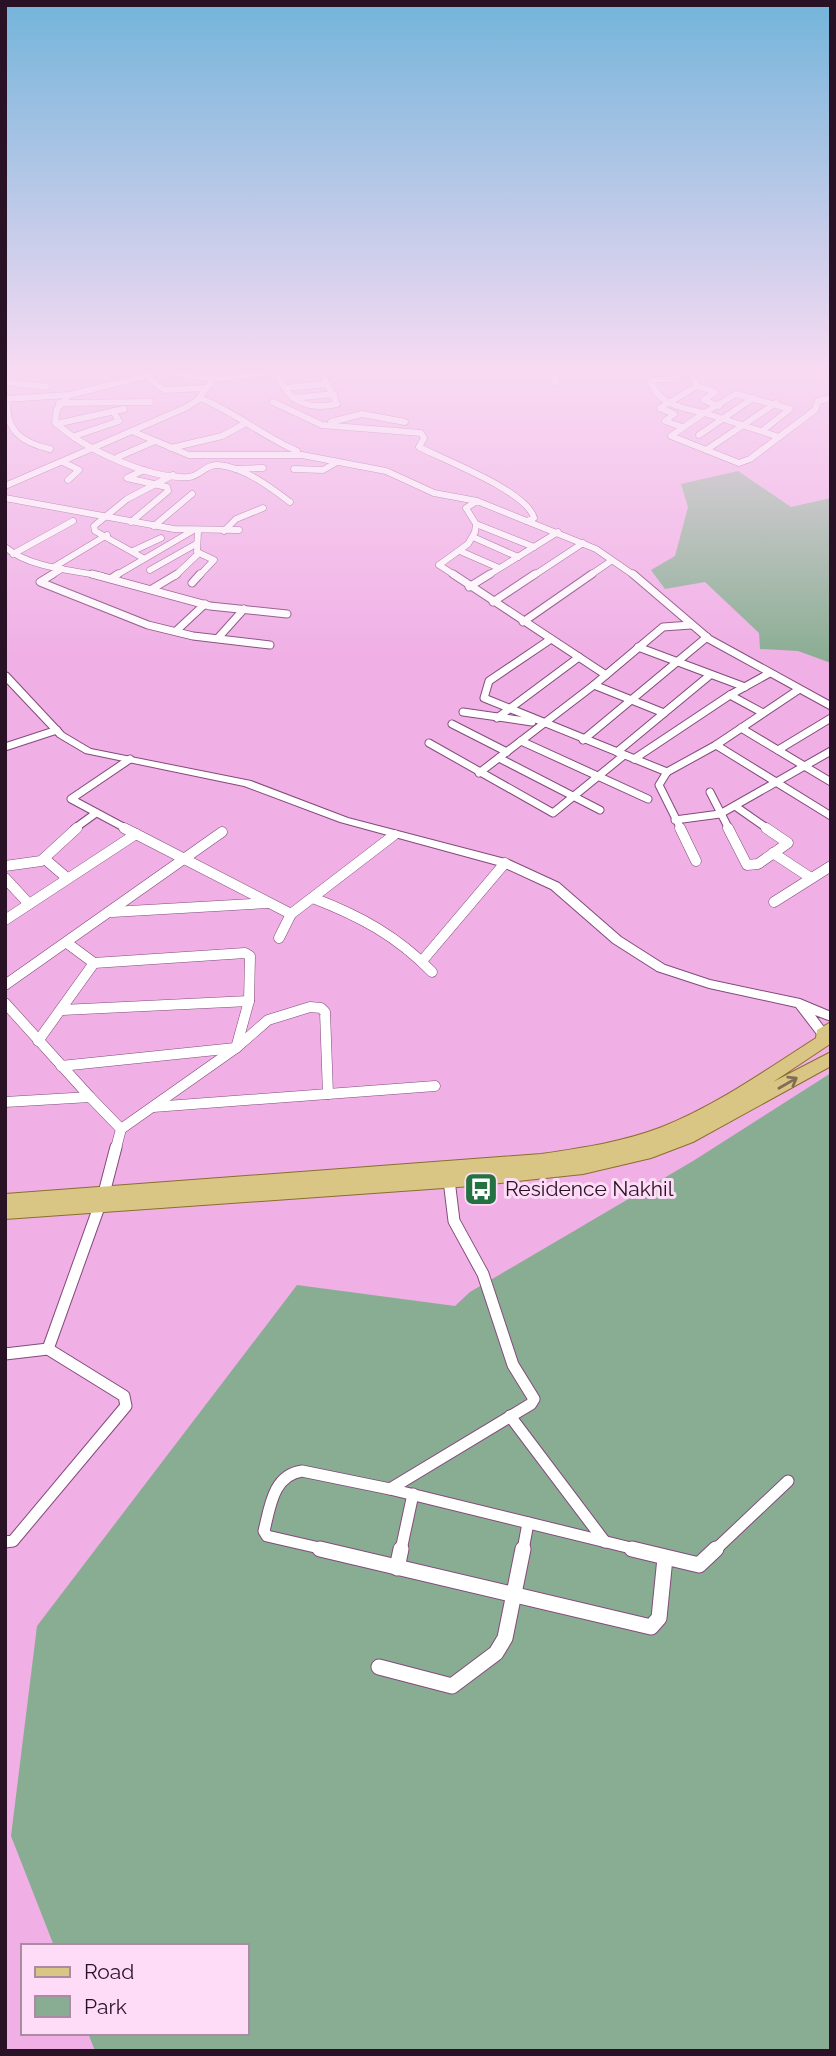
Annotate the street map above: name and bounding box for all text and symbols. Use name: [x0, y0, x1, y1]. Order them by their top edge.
one-way arrow: [778, 1076, 798, 1090]
bus stop icon: Residence Nakhil: [462, 1170, 500, 1208]
place label: Residence Nakhil: [505, 1176, 674, 1201]
legend: [21, 1944, 248, 2035]
text: Road: [84, 1959, 134, 1984]
text: Park: [84, 1994, 127, 2019]

